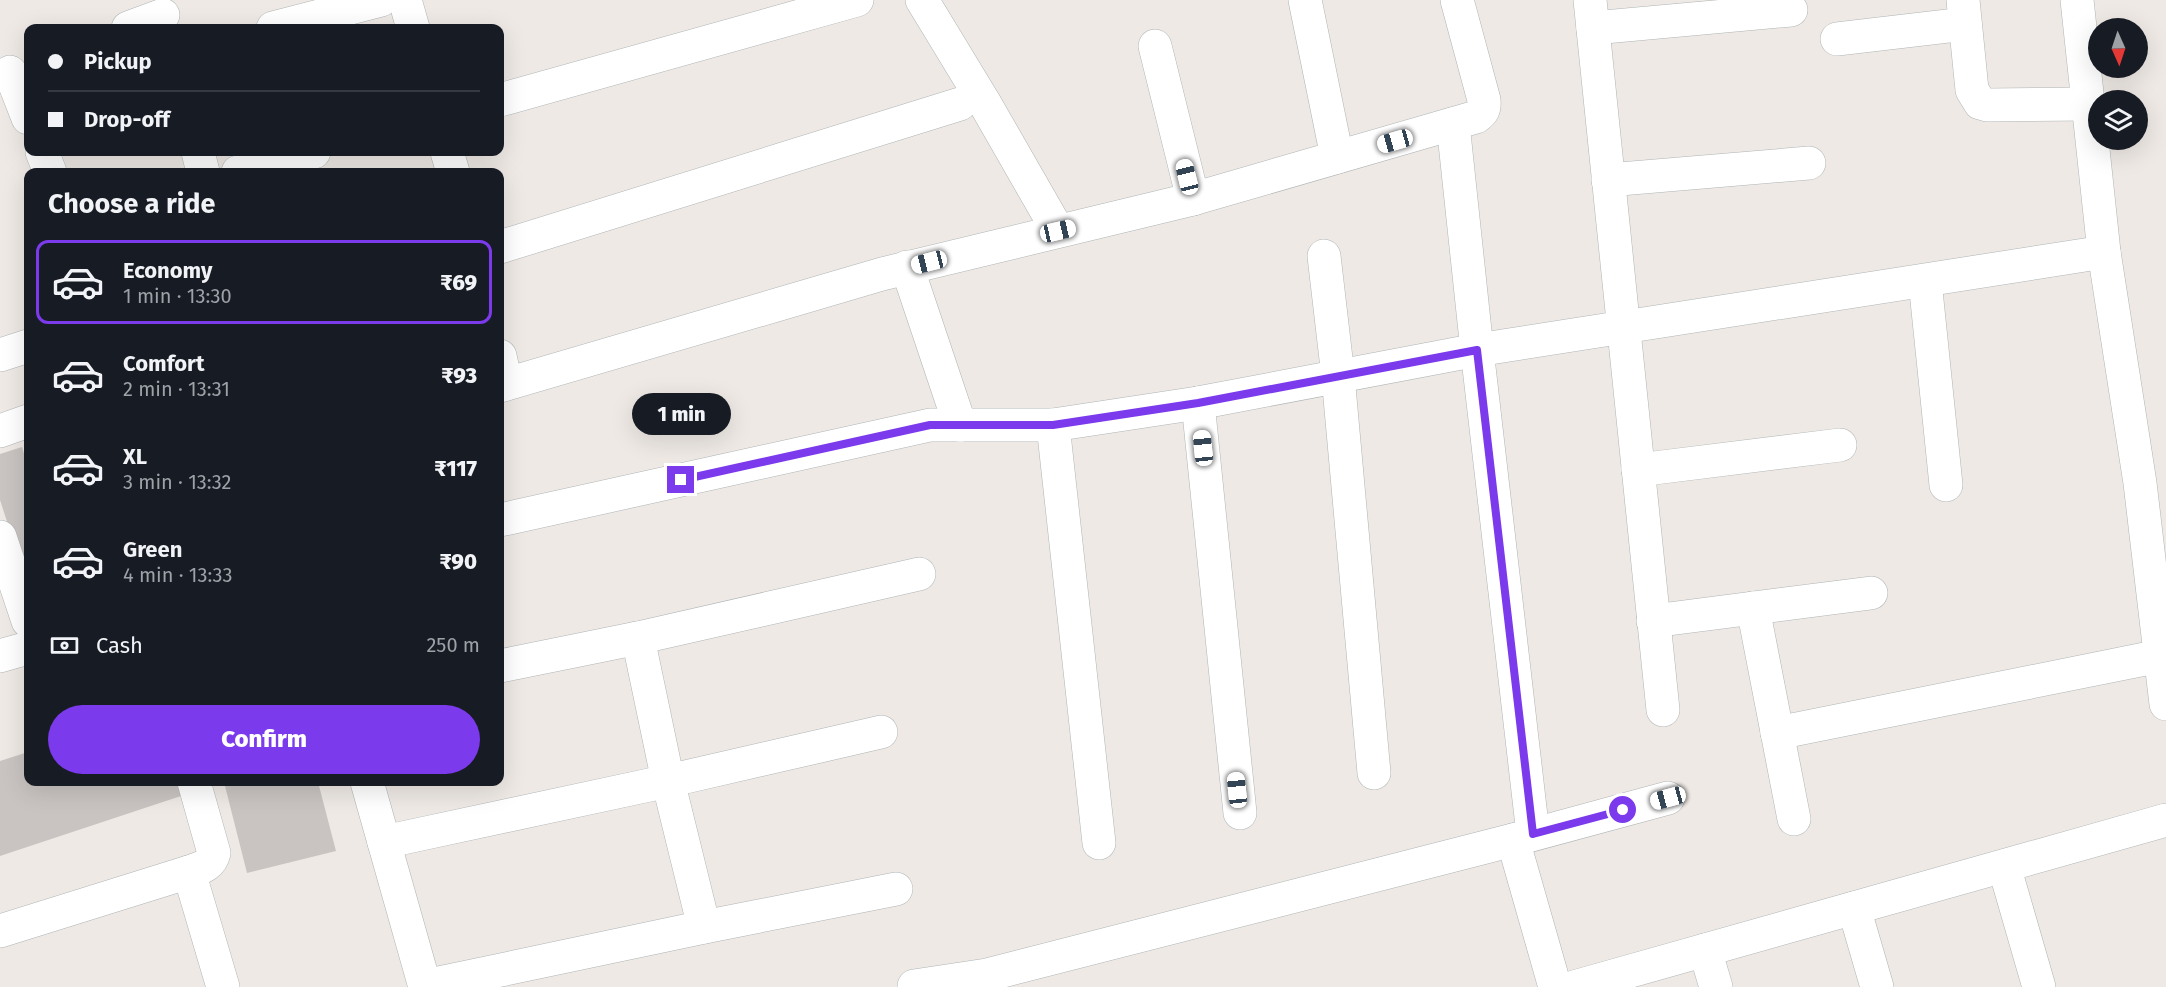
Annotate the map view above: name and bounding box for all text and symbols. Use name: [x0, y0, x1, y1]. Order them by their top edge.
north arrow: [2088, 18, 2148, 78]
map controls: [2088, 18, 2148, 150]
text: Pickup: [84, 48, 152, 75]
button: layers: [2088, 90, 2148, 150]
text: Drop-off: [84, 106, 170, 133]
car: [1375, 127, 1415, 155]
car: [1174, 157, 1200, 197]
text: Choose a ride: [48, 188, 215, 220]
car: [1038, 218, 1078, 244]
car: [909, 249, 949, 275]
icon: car: [51, 255, 105, 309]
text: Economy: [123, 257, 212, 284]
text: ₹69: [440, 269, 477, 296]
text: 1 min · 13:30: [123, 284, 232, 308]
icon: car: [51, 348, 105, 402]
text: Comfort: [123, 350, 204, 377]
text: ₹93: [441, 362, 477, 389]
text: 2 min · 13:31: [123, 377, 230, 401]
callout: 1 min: [632, 393, 730, 435]
text: 1 min: [658, 402, 705, 426]
car: [1192, 429, 1214, 467]
icon: car: [51, 441, 105, 495]
text: XL: [123, 443, 147, 470]
text: ₹117: [434, 455, 477, 482]
route end: [667, 466, 694, 493]
text: 3 min · 13:32: [123, 470, 231, 494]
icon: car: [51, 534, 105, 588]
text: Green: [123, 536, 182, 563]
text: ₹90: [439, 548, 477, 575]
text: 4 min · 13:33: [123, 563, 232, 587]
icon: cash: [48, 629, 81, 662]
text: Cash: [96, 632, 143, 659]
text: 250 m: [426, 633, 480, 657]
button: Confirm: [48, 705, 480, 774]
car: [1226, 771, 1248, 809]
car: [1648, 785, 1688, 811]
route start: [1609, 796, 1636, 823]

